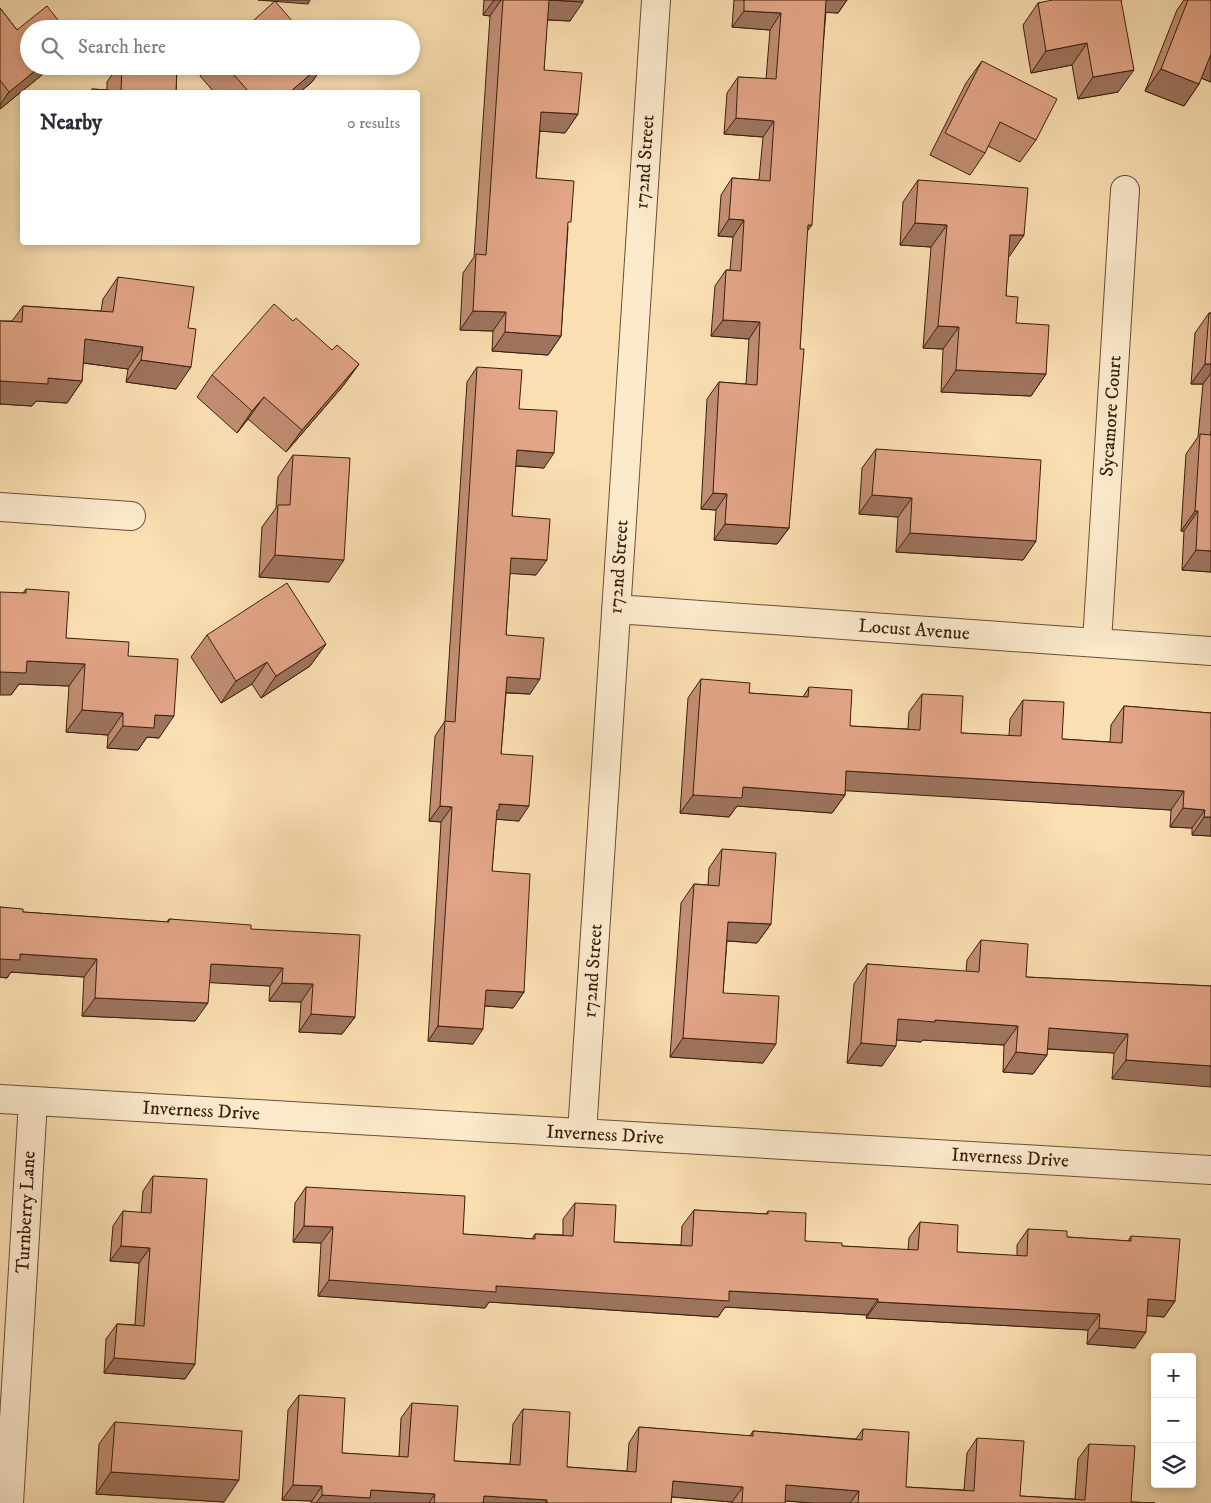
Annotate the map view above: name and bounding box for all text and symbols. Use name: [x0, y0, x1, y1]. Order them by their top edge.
search box: [20, 20, 420, 75]
icon: search: [38, 34, 66, 62]
text: Search here: [78, 36, 166, 59]
text: Nearby: [40, 110, 102, 136]
text: 0 results: [347, 113, 400, 133]
street label: 172nd Street: [630, 114, 660, 210]
street label: Sycamore Court: [1095, 355, 1127, 477]
street label: 172nd Street: [604, 519, 634, 615]
street label: Locust Avenue: [858, 615, 971, 645]
street label: 172nd Street: [578, 923, 608, 1019]
street label: Inverness Drive: [142, 1096, 261, 1126]
street label: Inverness Drive: [546, 1120, 665, 1150]
street label: Inverness Drive: [951, 1143, 1070, 1173]
street label: Turnberry Lane: [11, 1150, 41, 1274]
map controls: [1151, 1353, 1196, 1488]
button: +: [1151, 1353, 1196, 1398]
button: −: [1151, 1398, 1196, 1443]
button: layers: [1151, 1443, 1196, 1488]

